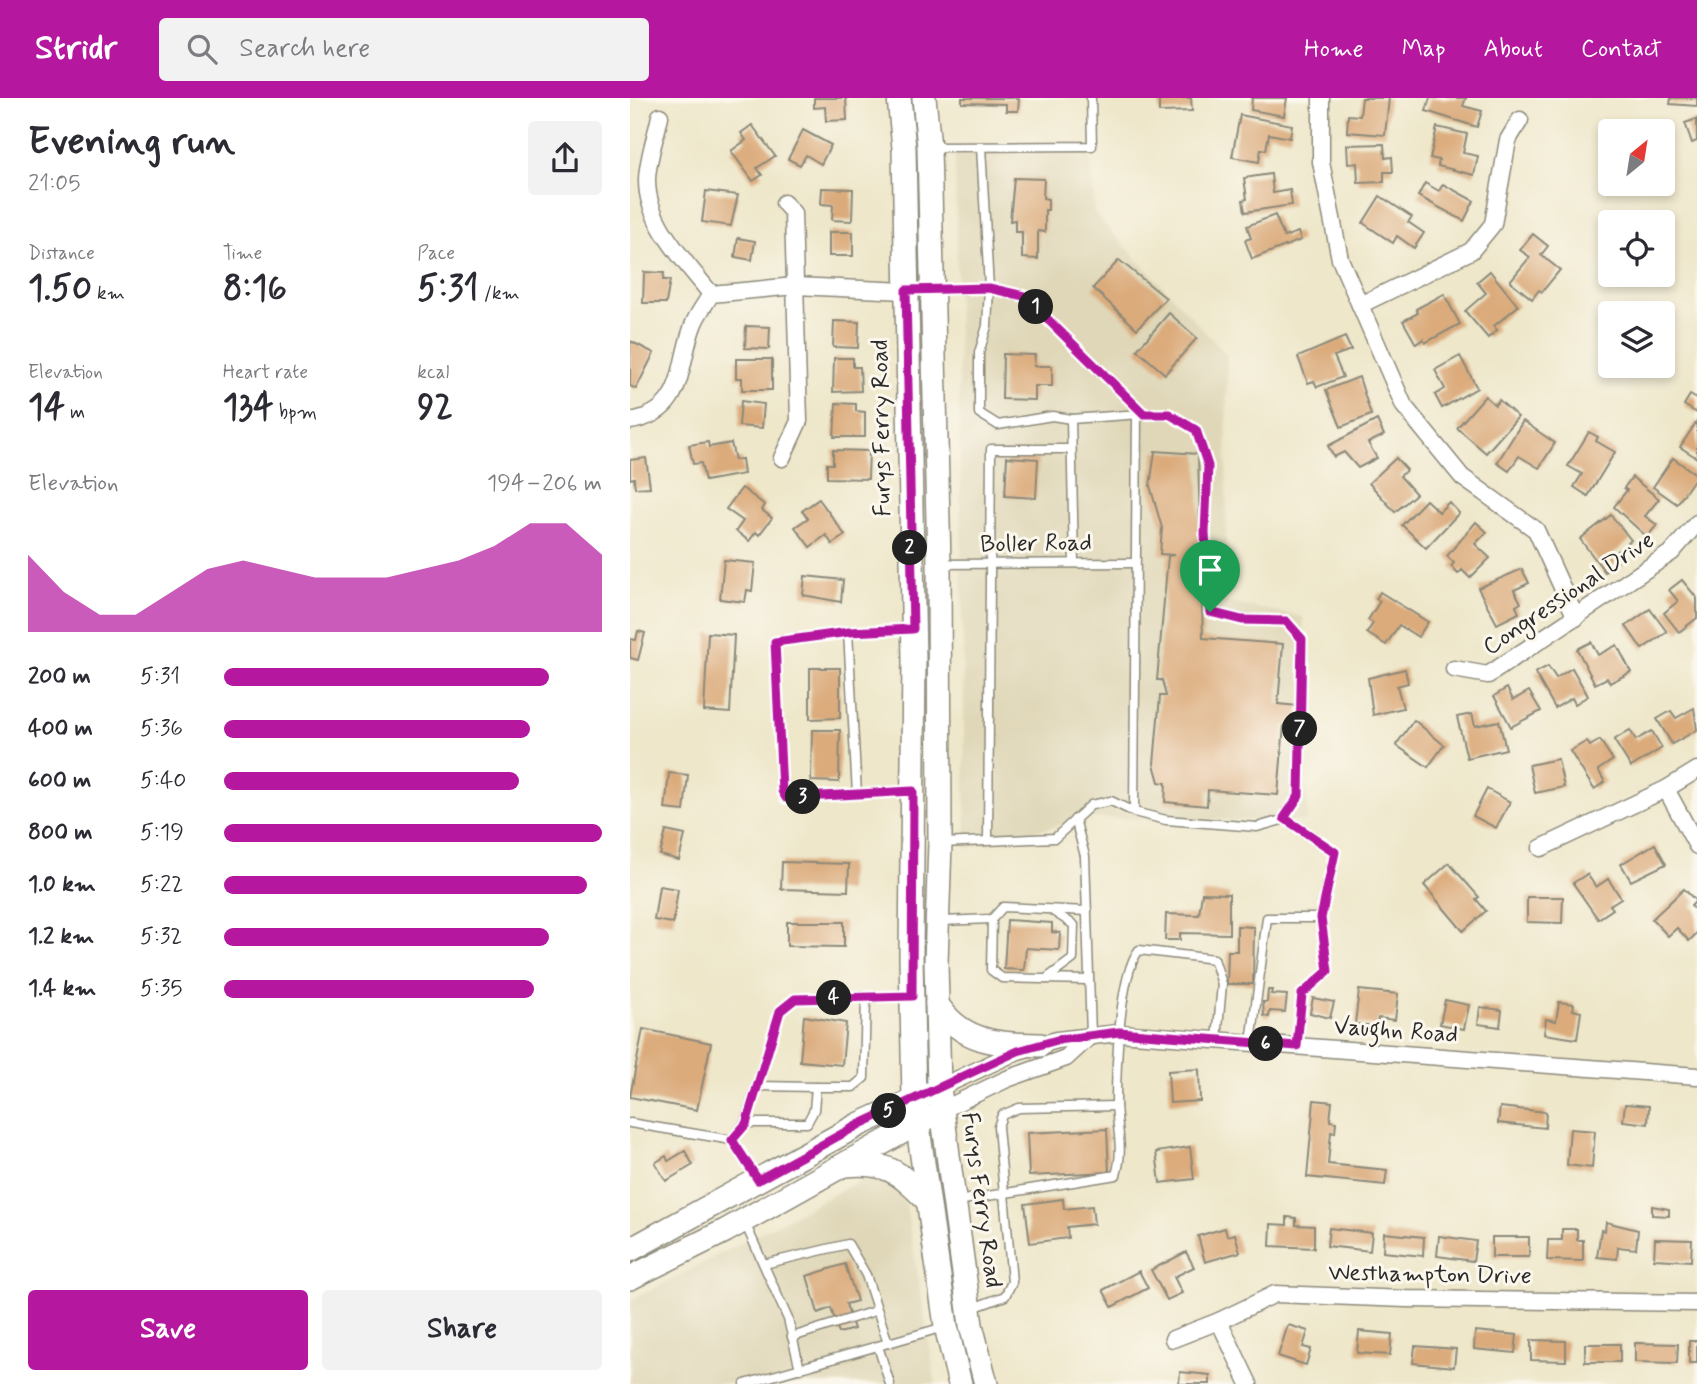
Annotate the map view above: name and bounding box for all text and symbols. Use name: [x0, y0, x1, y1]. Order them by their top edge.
search box: [159, 18, 649, 81]
text: Stridr: [35, 27, 117, 71]
icon: search: [183, 30, 221, 68]
text: Search here: [239, 32, 370, 66]
text: Home: [1304, 34, 1364, 65]
text: Map: [1402, 34, 1446, 65]
text: About: [1484, 34, 1543, 65]
text: Contact: [1581, 34, 1662, 65]
text: Evening run: [28, 118, 235, 167]
north arrow: [1598, 119, 1675, 196]
map controls: [1598, 119, 1675, 378]
button: share: [528, 121, 602, 195]
text: 21:05: [28, 169, 80, 199]
button: locate: [1598, 210, 1675, 287]
text: Distance: [28, 241, 95, 266]
text: Time: [223, 241, 262, 266]
text: Pace: [417, 241, 455, 266]
text: 1.50: [28, 266, 92, 312]
text: 8:16: [223, 266, 287, 312]
text: 5:31: [417, 266, 479, 312]
text: km: [92, 281, 125, 306]
text: /km: [479, 281, 520, 306]
pin: 1: [1018, 290, 1054, 325]
text: 1: [1031, 294, 1040, 319]
button: layers: [1598, 301, 1675, 378]
street label: Furys Ferry Road: [865, 339, 899, 517]
text: Elevation: [28, 360, 103, 385]
text: Heart rate: [223, 360, 308, 385]
text: kcal: [417, 360, 449, 385]
text: 14: [28, 385, 65, 431]
text: 134: [223, 385, 274, 431]
text: 92: [417, 385, 453, 431]
text: m: [65, 400, 85, 425]
text: bpm: [274, 400, 317, 425]
text: Elevation: [28, 469, 119, 499]
text: 194–206 m: [487, 469, 602, 499]
street label: Congressional Drive: [1477, 525, 1662, 665]
street label: Boller Road: [980, 528, 1092, 560]
pin: 2: [892, 531, 928, 566]
text: 2: [905, 535, 914, 560]
pin: [1180, 540, 1240, 612]
icon: arrive: [1191, 551, 1229, 589]
text: 200 m: [28, 662, 91, 692]
text: 5:31: [140, 662, 180, 692]
pin: 7: [1282, 712, 1318, 746]
text: 400 m: [28, 714, 93, 744]
text: 5:36: [140, 714, 183, 744]
text: 7: [1294, 716, 1305, 741]
text: 600 m: [28, 766, 91, 796]
text: 5:40: [140, 766, 186, 796]
pin: 3: [786, 780, 820, 814]
text: 3: [798, 784, 807, 809]
text: 800 m: [28, 818, 92, 848]
text: 5:19: [140, 818, 184, 848]
text: 1.0 km: [28, 870, 96, 900]
text: 5:22: [140, 870, 183, 900]
text: 1.2 km: [28, 922, 94, 952]
text: 5:32: [140, 922, 182, 952]
text: 1.4 km: [28, 974, 96, 1004]
text: 5:35: [140, 974, 183, 1004]
pin: 4: [816, 981, 852, 1016]
text: 4: [828, 985, 839, 1010]
street label: Vaughn Road: [1333, 1011, 1459, 1054]
pin: 6: [1248, 1026, 1284, 1062]
text: 6: [1261, 1031, 1270, 1056]
pin: 5: [872, 1094, 906, 1128]
text: 5: [883, 1098, 894, 1123]
street label: Furys Ferry Road: [953, 1110, 1009, 1290]
street label: Westhampton Drive: [1328, 1258, 1532, 1292]
button: Save: [28, 1290, 308, 1370]
button: Share: [322, 1290, 602, 1370]

